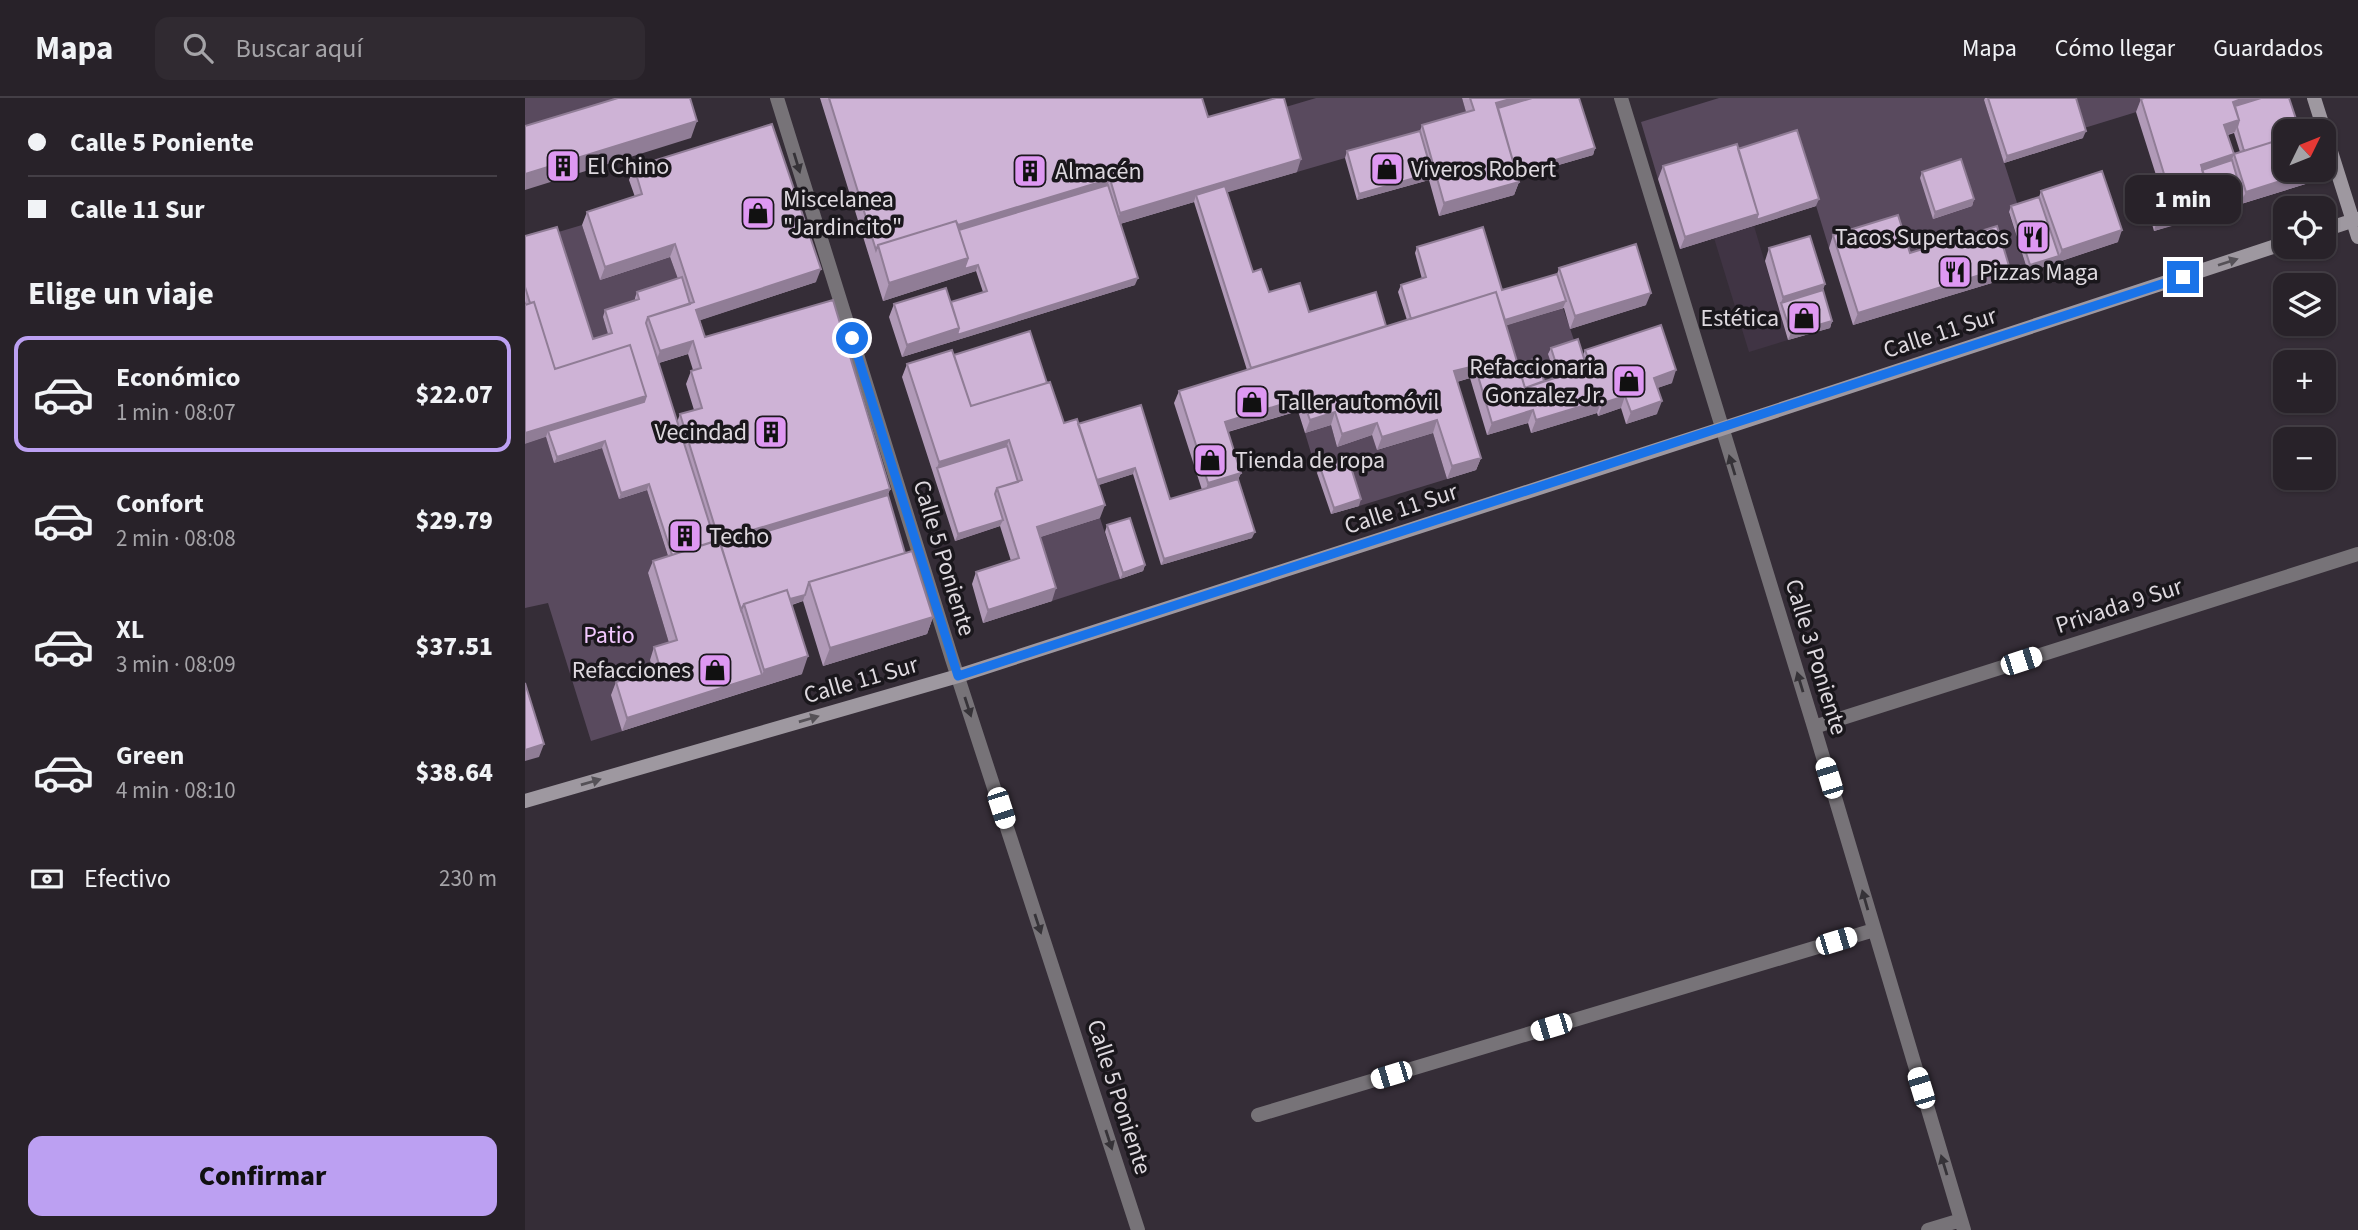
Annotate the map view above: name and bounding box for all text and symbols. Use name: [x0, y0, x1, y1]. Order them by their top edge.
search box: [155, 17, 645, 80]
text: Mapa: [35, 25, 113, 72]
icon: search: [179, 29, 217, 67]
text: Buscar aquí: [235, 30, 363, 67]
text: Mapa: [1962, 31, 2017, 66]
text: Cómo llegar: [2055, 31, 2175, 66]
text: Guardados: [2213, 31, 2323, 66]
north arrow: [2273, 119, 2336, 182]
map controls: [2273, 119, 2336, 490]
text: Calle 5 Poniente: [70, 124, 254, 161]
building icon: El Chino: [544, 147, 582, 185]
place label: El Chino: [587, 149, 669, 184]
shop icon: Viveros Robert: [1368, 150, 1406, 188]
building icon: Almacén: [1011, 152, 1049, 190]
place label: Viveros Robert: [1411, 152, 1556, 187]
one-way arrow: [792, 153, 803, 174]
place label: Almacén: [1055, 154, 1142, 189]
callout: 1 min: [2125, 176, 2241, 225]
place label: Miscelanea "Jardincito": [783, 182, 902, 245]
text: 1 min: [2155, 183, 2211, 216]
text: Calle 11 Sur: [70, 191, 205, 228]
shop icon: Miscelanea "Jardincito": [739, 194, 777, 232]
button: locate: [2273, 196, 2336, 259]
restaurant icon: Tacos Supertacos: [2014, 218, 2052, 256]
place label: Tacos Supertacos: [1835, 220, 2009, 255]
restaurant icon: Pizzas Maga: [1936, 253, 1974, 291]
place label: Pizzas Maga: [1979, 255, 2099, 290]
one-way arrow: [2218, 256, 2239, 267]
route end: [2167, 261, 2199, 293]
text: Elige un viaje: [28, 271, 214, 317]
button: layers: [2273, 273, 2336, 336]
street label: Calle 11 Sur: [1879, 298, 2002, 368]
shop icon: Estética: [1785, 299, 1823, 337]
place label: Estética: [1701, 301, 1779, 336]
route start: [836, 322, 868, 354]
place label: Refaccionaria Gonzalez Jr.: [1469, 350, 1605, 413]
button: +: [2273, 350, 2336, 413]
text: Económico: [116, 359, 241, 396]
shop icon: Refaccionaria Gonzalez Jr.: [1610, 362, 1648, 400]
icon: car: [32, 363, 95, 426]
text: $22.07: [416, 376, 493, 413]
shop icon: Taller automóvil: [1233, 383, 1271, 421]
place label: Taller automóvil: [1277, 385, 1439, 420]
text: 1 min · 08:07: [116, 396, 236, 429]
building icon: Vecindad: [752, 413, 790, 451]
place label: Vecindad: [654, 415, 747, 450]
button: −: [2273, 427, 2336, 490]
shop icon: Tienda de ropa: [1191, 441, 1229, 479]
place label: Tienda de ropa: [1235, 443, 1385, 478]
one-way arrow: [1727, 454, 1737, 475]
street label: Calle 11 Sur: [1340, 474, 1463, 544]
street label: Calle 5 Poniente: [904, 476, 984, 640]
text: Confort: [116, 485, 204, 522]
icon: car: [32, 489, 95, 552]
text: $29.79: [416, 502, 493, 539]
building icon: Techo: [666, 517, 704, 555]
place label: Techo: [709, 519, 769, 554]
text: 2 min · 08:08: [116, 522, 236, 555]
street label: Privada 9 Sur: [2051, 569, 2188, 643]
street label: Calle 3 Poniente: [1776, 575, 1856, 739]
text: XL: [116, 611, 144, 648]
icon: car: [32, 615, 95, 678]
park label: Patio: [583, 618, 635, 653]
text: $37.51: [416, 628, 493, 665]
car: [1998, 645, 2045, 677]
street label: Calle 11 Sur: [800, 647, 923, 713]
text: 3 min · 08:09: [116, 648, 236, 681]
shop icon: Refacciones: [696, 651, 734, 689]
place label: Refacciones: [572, 653, 691, 688]
one-way arrow: [1794, 671, 1804, 692]
one-way arrow: [963, 697, 974, 718]
one-way arrow: [798, 713, 820, 724]
text: Green: [116, 737, 184, 774]
icon: car: [32, 741, 95, 804]
text: $38.64: [416, 754, 493, 791]
car: [1813, 755, 1846, 801]
text: 4 min · 08:10: [116, 774, 236, 807]
one-way arrow: [580, 777, 601, 787]
car: [985, 785, 1018, 831]
icon: cash: [28, 860, 66, 898]
text: Efectivo: [84, 860, 171, 897]
text: 230 m: [439, 862, 497, 895]
one-way arrow: [1859, 888, 1870, 910]
one-way arrow: [1034, 913, 1044, 934]
car: [1813, 925, 1860, 957]
car: [1528, 1011, 1575, 1043]
street label: Calle 5 Poniente: [1077, 1015, 1161, 1179]
car: [1368, 1059, 1415, 1091]
car: [1905, 1065, 1938, 1111]
one-way arrow: [1104, 1130, 1114, 1151]
button: Confirmar: [28, 1136, 497, 1216]
one-way arrow: [1939, 1154, 1949, 1175]

